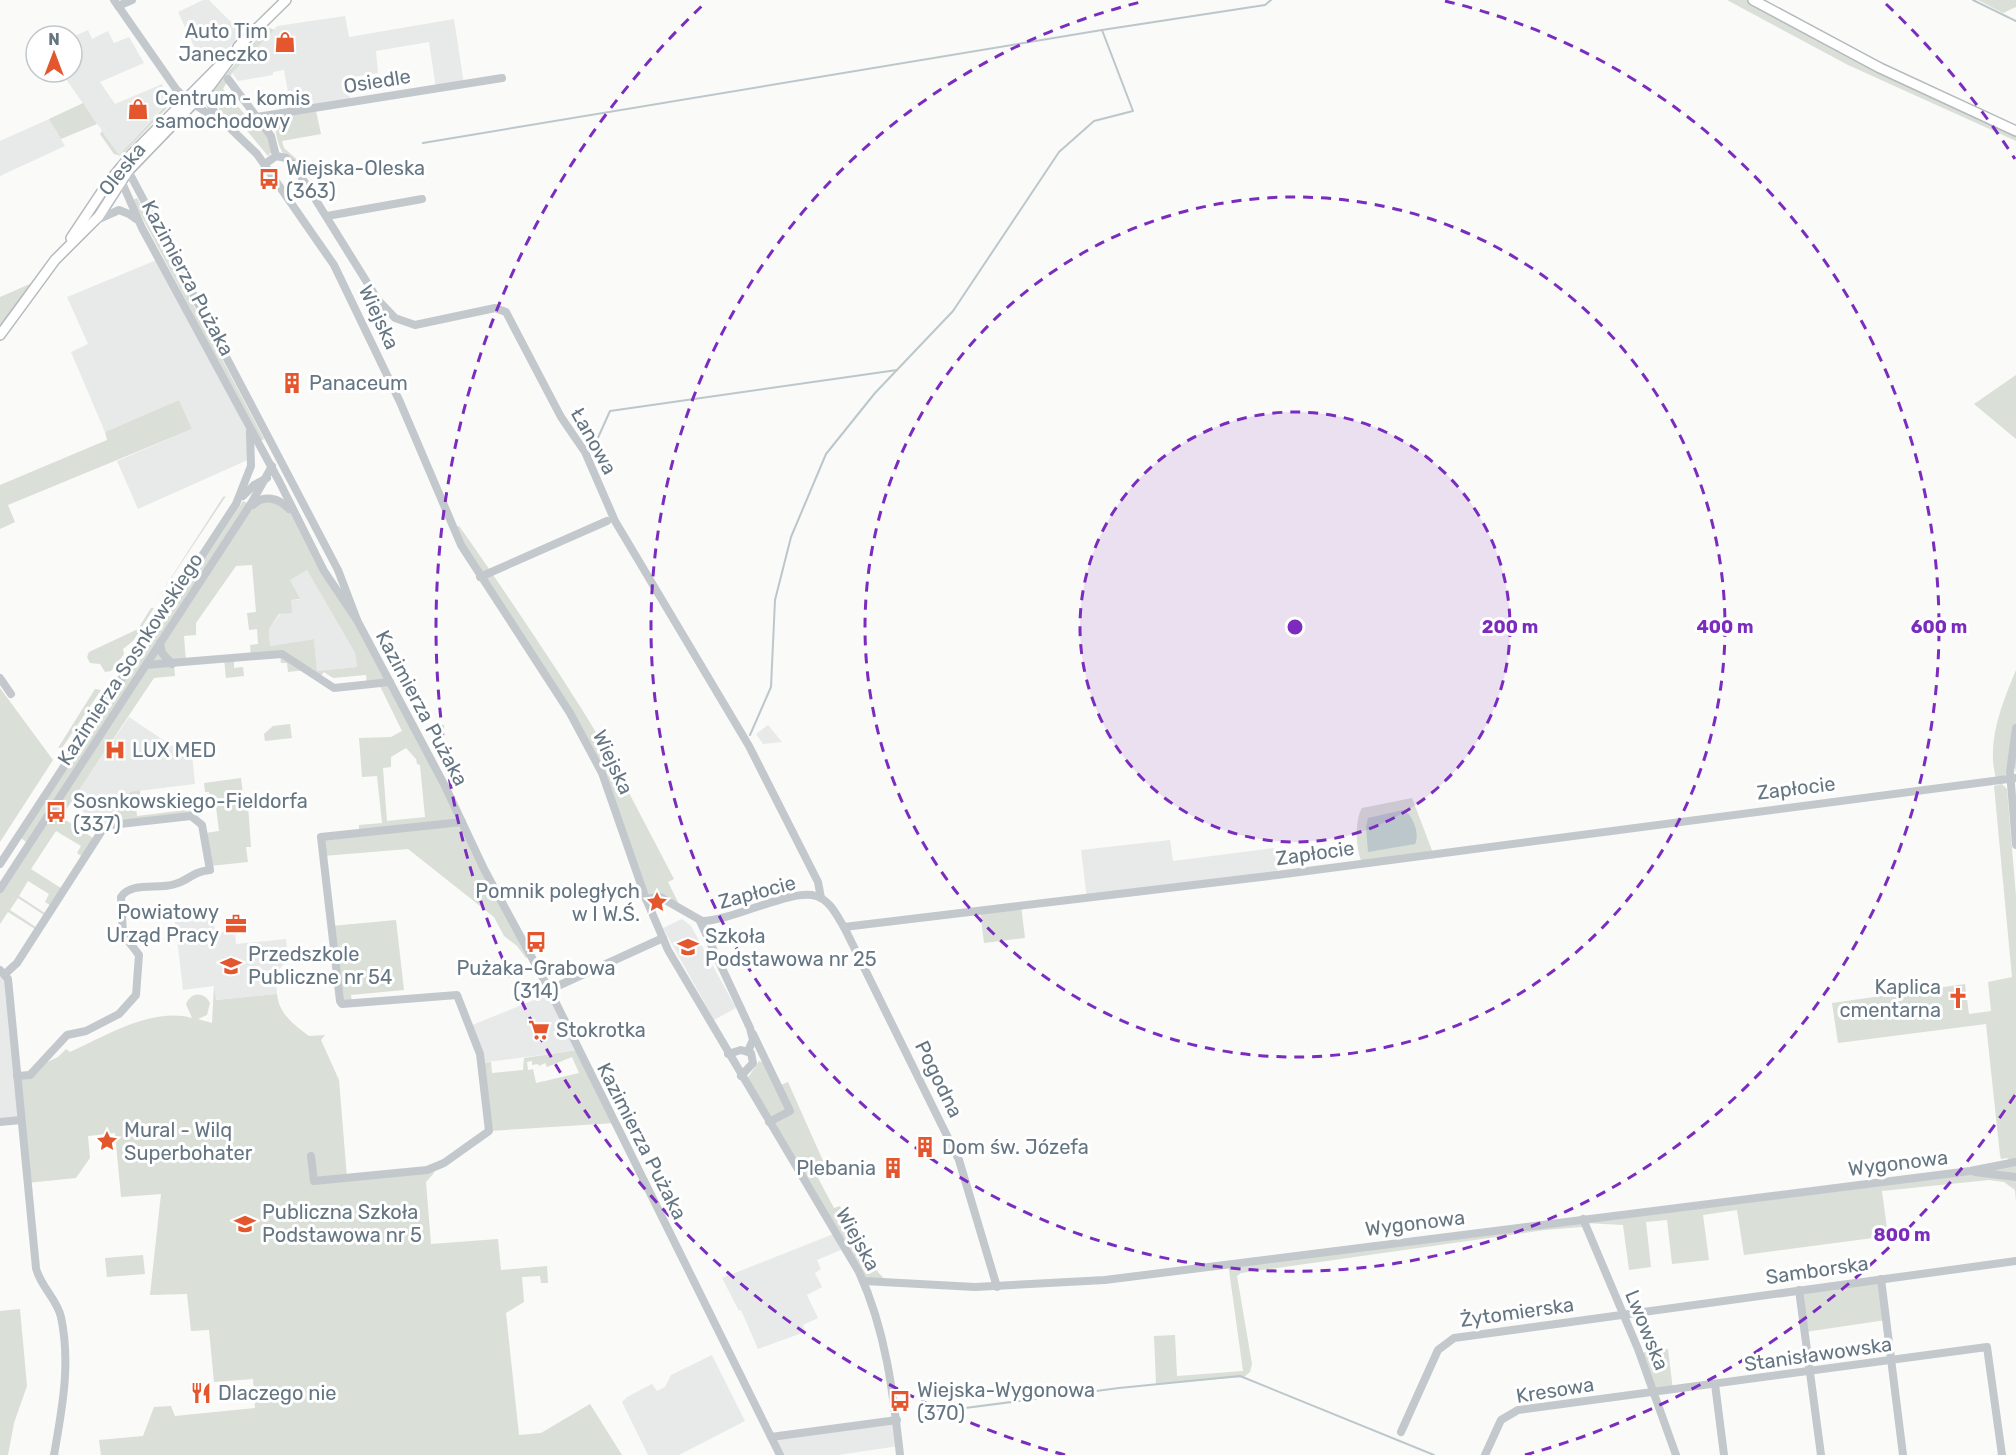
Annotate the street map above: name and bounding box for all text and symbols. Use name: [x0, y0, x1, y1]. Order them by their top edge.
place label: Auto Tim Janeczko: [179, 19, 268, 66]
north arrow: [24, 24, 84, 84]
text: N: [48, 30, 60, 49]
shop icon: Auto Tim Janeczko: [273, 30, 297, 54]
street label: Osiedle: [342, 64, 412, 98]
place label: Centrum - komis samochodowy: [155, 86, 310, 133]
shop icon: Centrum - komis samochodowy: [126, 97, 150, 121]
street label: Oleska: [93, 138, 151, 200]
place label: Wiejska-Oleska (363): [286, 156, 425, 203]
bus stop icon: Wiejska-Oleska (363): [257, 167, 281, 191]
street label: Kazimierza Pużaka: [137, 196, 239, 360]
street label: Wiejska: [354, 281, 404, 353]
building icon: Panaceum: [280, 371, 304, 395]
place label: Panaceum: [309, 371, 408, 395]
street label: Łanowa: [566, 403, 622, 479]
street label: Kazimierza Sosnkowskiego: [52, 548, 208, 770]
text: 200 m: [1482, 616, 1538, 638]
text: 400 m: [1696, 616, 1754, 638]
text: 600 m: [1911, 616, 1967, 638]
centre of rings: [1285, 617, 1305, 637]
street label: Kazimierza Pużaka: [371, 626, 473, 790]
street label: Wiejska: [588, 726, 638, 798]
hospital icon: LUX MED: [103, 738, 127, 762]
place label: LUX MED: [132, 738, 216, 762]
street label: Zapłocie: [1755, 771, 1837, 805]
place label: Sosnkowskiego-Fieldorfa (337): [73, 789, 308, 836]
bus stop icon: Sosnkowskiego-Fieldorfa (337): [44, 800, 68, 824]
street label: Zapłocie: [1274, 836, 1356, 870]
street label: Zapłocie: [716, 870, 798, 914]
place label: Pomnik poległych w I W.Ś.: [475, 879, 640, 926]
place icon: Pomnik poległych w I W.Ś.: [645, 890, 669, 914]
place label: Powiatowy Urząd Pracy: [106, 900, 219, 947]
office icon: Powiatowy Urząd Pracy: [224, 912, 248, 936]
place label: Szkoła Podstawowa nr 25: [705, 924, 877, 971]
bus stop icon: Pużaka-Grabowa (314): [524, 930, 548, 954]
school or university icon: Szkoła Podstawowa nr 25: [676, 935, 700, 959]
place label: Przedszkole Publiczne nr 54: [248, 942, 392, 989]
school or university icon: Przedszkole Publiczne nr 54: [219, 954, 243, 978]
place label: Pużaka-Grabowa (314): [457, 956, 615, 1003]
place label: Kaplica cmentarna: [1839, 975, 1941, 1022]
church icon: Kaplica cmentarna: [1946, 986, 1970, 1010]
supermarket icon: Stokrotka: [527, 1018, 551, 1042]
place label: Stokrotka: [556, 1018, 646, 1042]
street label: Pogodna: [910, 1037, 968, 1121]
street label: Kazimierza Pużaka: [592, 1059, 692, 1223]
place label: Mural - Wilq Superbohater: [124, 1118, 253, 1165]
place icon: Mural - Wilq Superbohater: [95, 1129, 119, 1153]
building icon: Dom św. Józefa: [913, 1135, 937, 1159]
place label: Dom św. Józefa: [942, 1135, 1089, 1159]
street label: Wygonowa: [1847, 1145, 1949, 1181]
place label: Plebania: [796, 1156, 876, 1180]
building icon: Plebania: [881, 1156, 905, 1180]
place label: Publiczna Szkoła Podstawowa nr 5: [262, 1200, 422, 1247]
street label: Wiejska: [831, 1203, 885, 1275]
street label: Wygonowa: [1364, 1205, 1466, 1241]
school or university icon: Publiczna Szkoła Podstawowa nr 5: [233, 1212, 257, 1236]
text: 800 m: [1874, 1224, 1931, 1246]
street label: Samborska: [1764, 1251, 1870, 1289]
street label: Lwowska: [1620, 1286, 1674, 1374]
street label: Żytomierska: [1459, 1292, 1575, 1332]
street label: Stanisławowska: [1743, 1332, 1893, 1376]
street label: Kresowa: [1514, 1372, 1596, 1408]
place label: Wiejska-Wygonowa (370): [917, 1378, 1095, 1425]
restaurant icon: Dlaczego nie: [189, 1381, 213, 1405]
place label: Dlaczego nie: [218, 1381, 336, 1405]
bus stop icon: Wiejska-Wygonowa (370): [888, 1389, 912, 1413]

